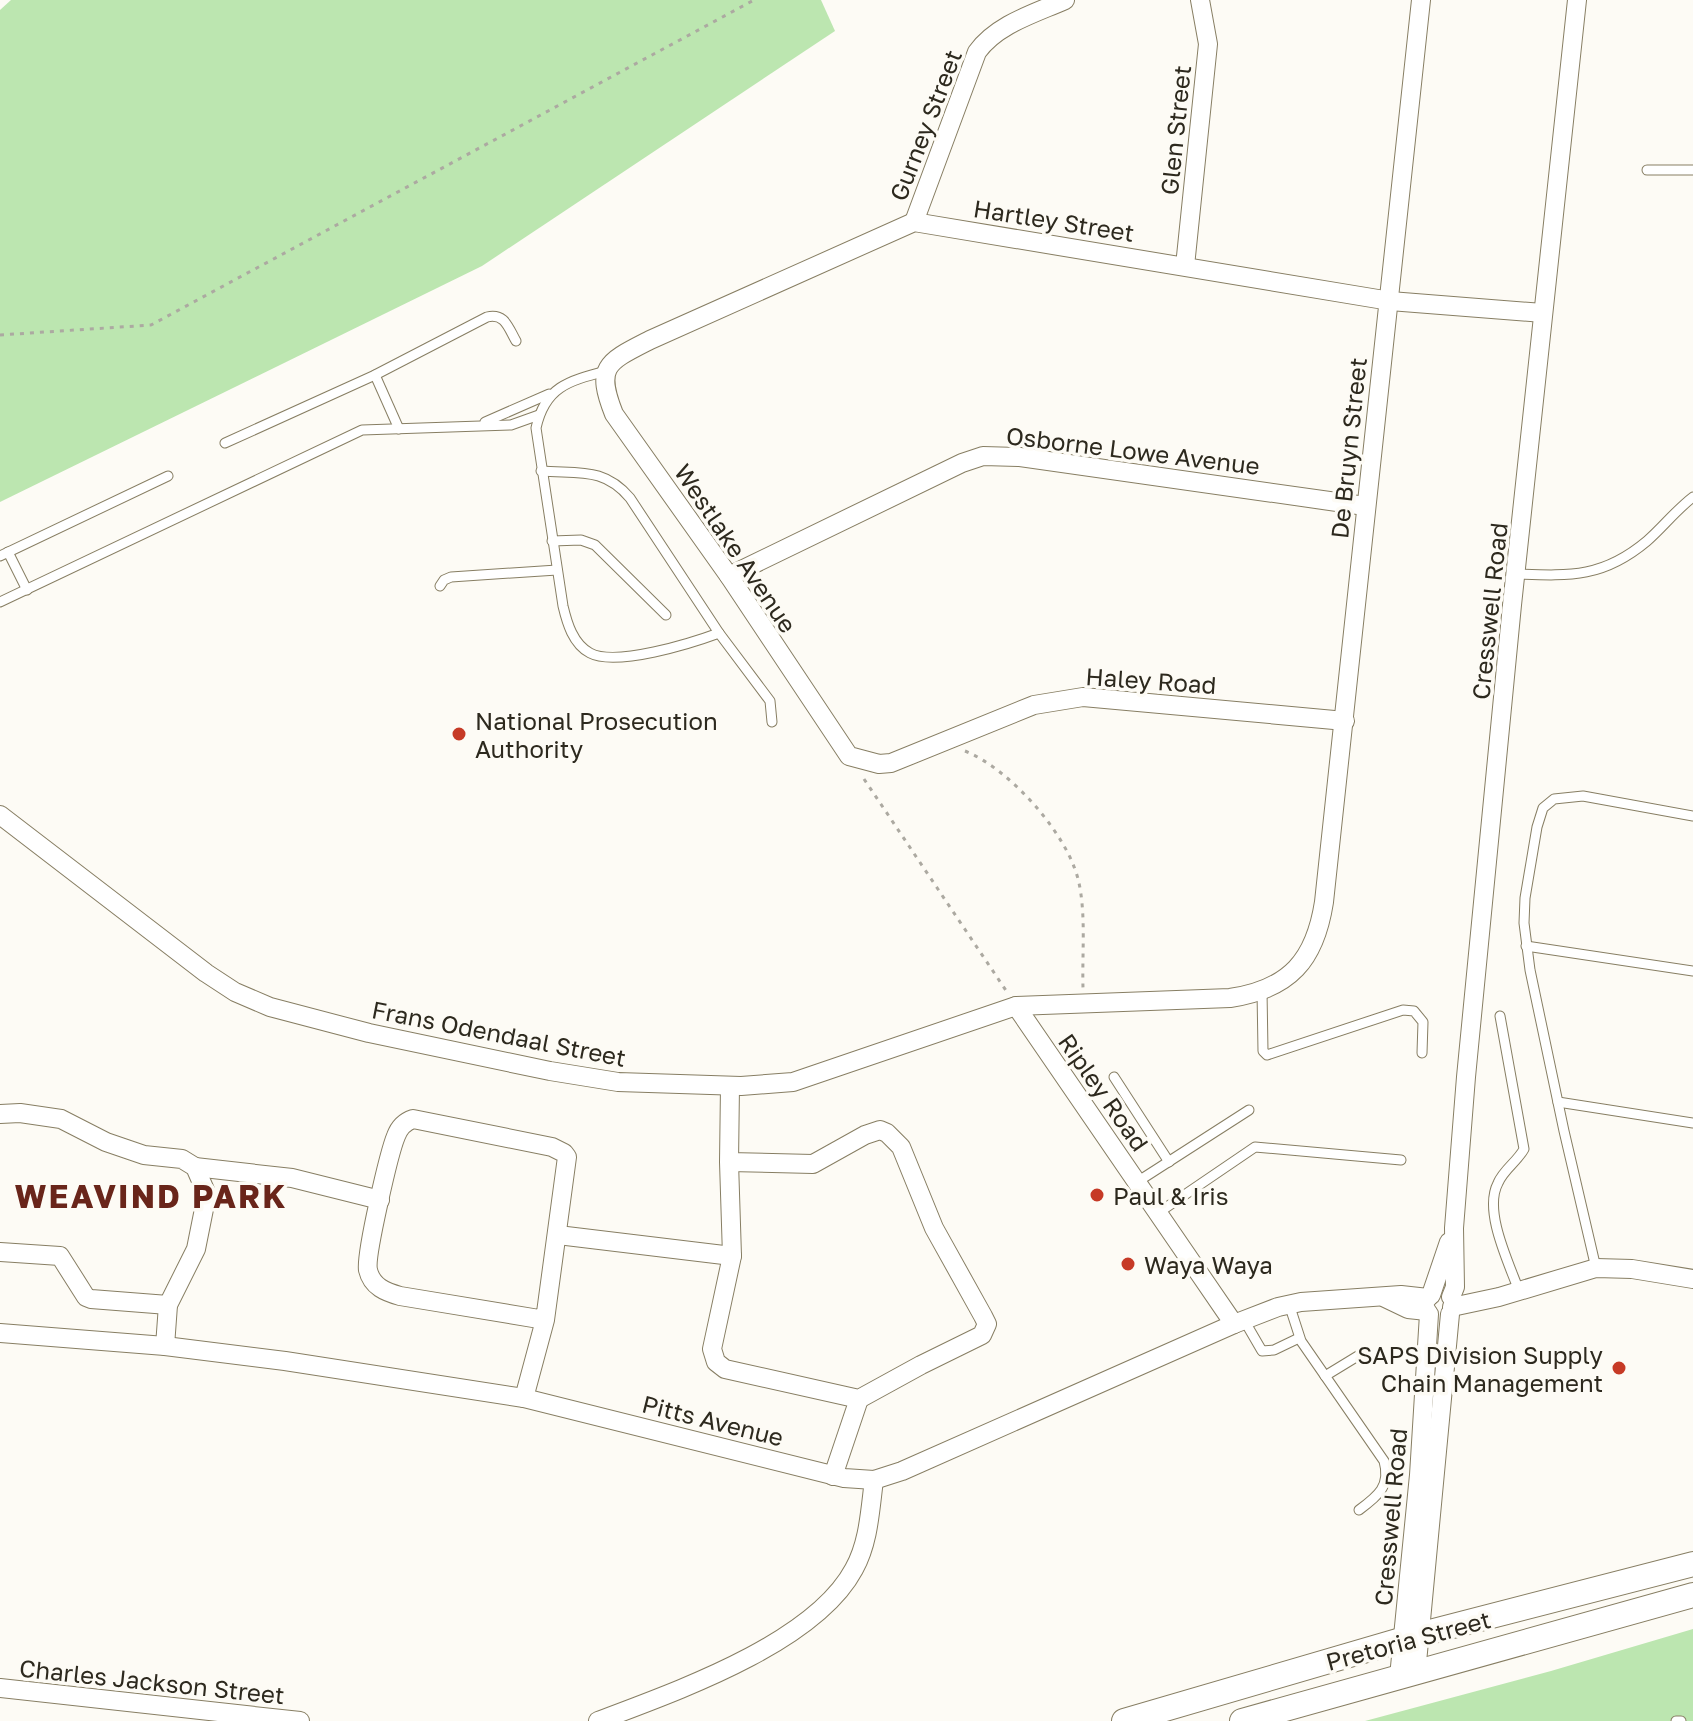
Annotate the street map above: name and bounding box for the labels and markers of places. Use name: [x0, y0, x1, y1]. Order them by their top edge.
place label: National Prosecution Authority: [475, 706, 718, 763]
marker: National Prosecution Authority: [450, 725, 468, 743]
place label: Paul & Iris: [1113, 1181, 1228, 1210]
marker: Paul & Iris: [1088, 1186, 1106, 1204]
place label: Waya Waya: [1144, 1250, 1273, 1279]
marker: Waya Waya: [1119, 1255, 1137, 1273]
place label: SAPS Division Supply Chain Management: [1357, 1340, 1603, 1397]
marker: SAPS Division Supply Chain Management: [1610, 1359, 1628, 1377]

